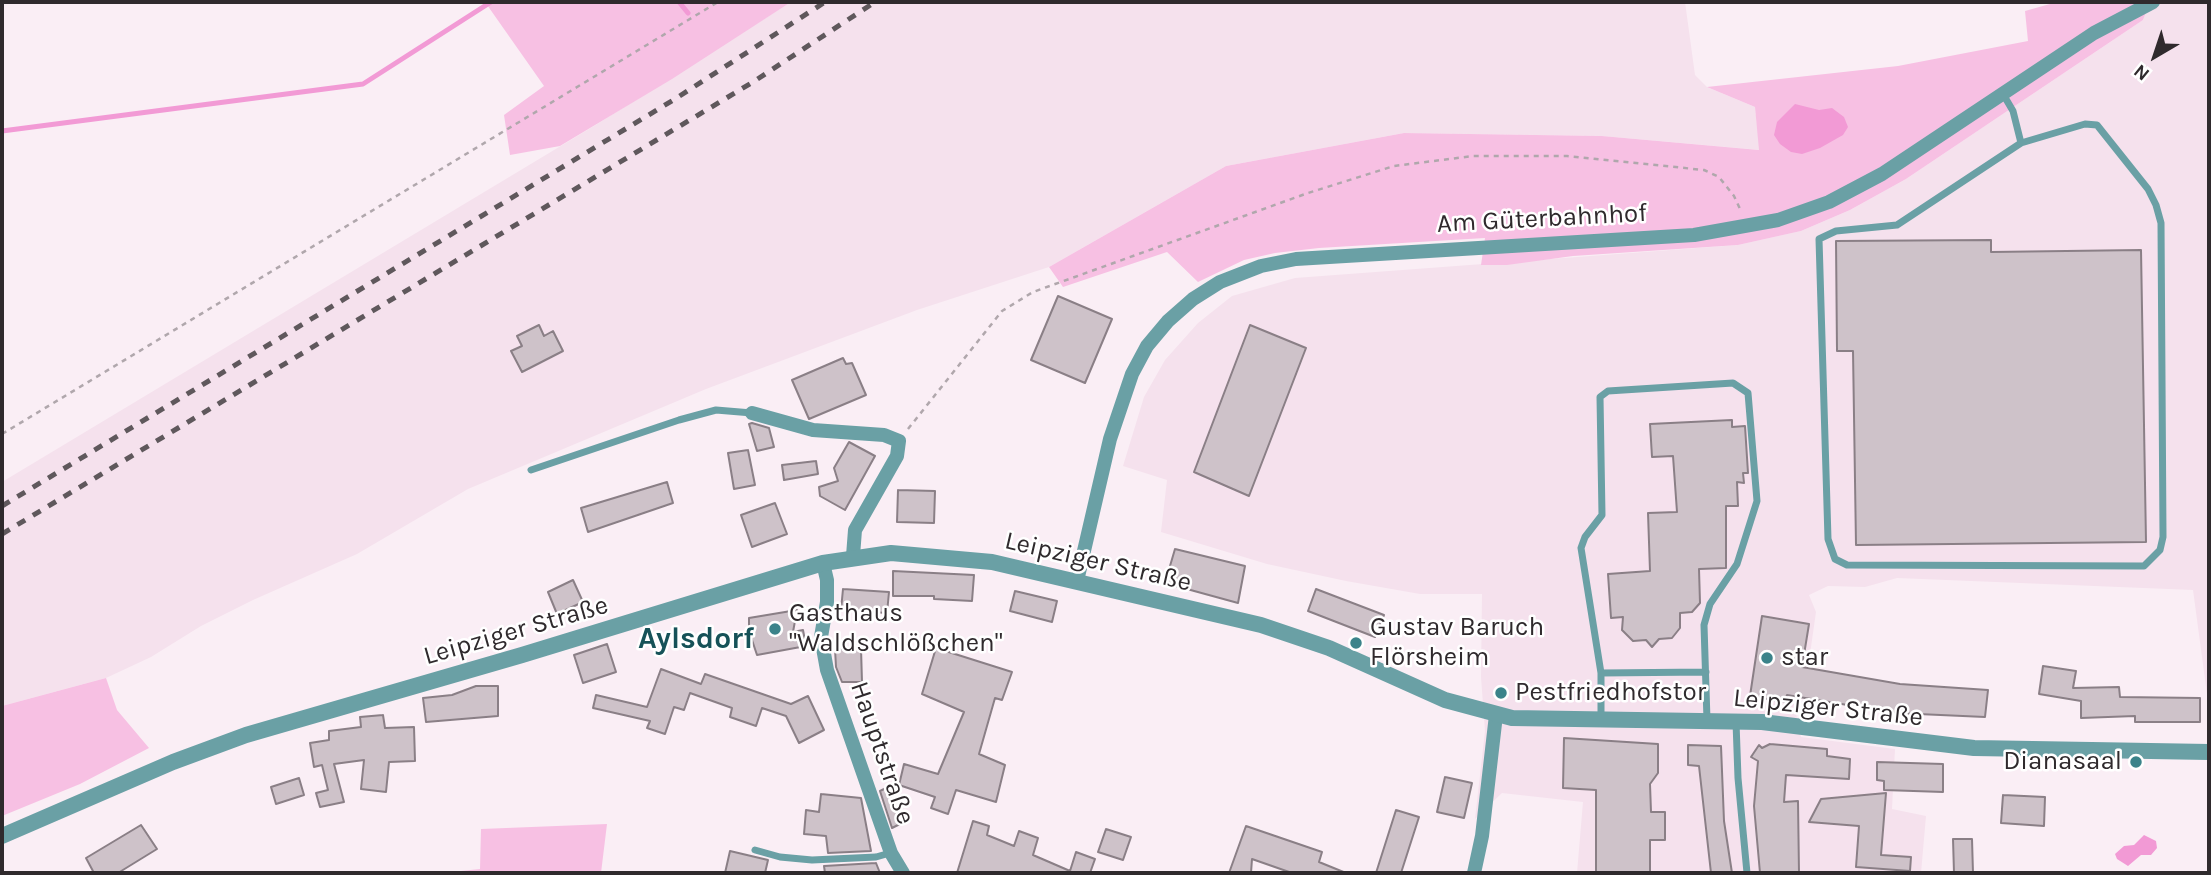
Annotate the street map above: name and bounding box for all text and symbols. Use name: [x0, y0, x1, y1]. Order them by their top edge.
north arrow: [2120, 21, 2190, 91]
text: N: [2130, 59, 2154, 85]
street label: Am Güterbahnhof: [1436, 198, 1648, 240]
street label: Leipziger Straße: [1002, 525, 1194, 599]
street label: Leipziger Straße: [420, 590, 612, 672]
place label: Gasthaus "Waldschlößchen": [789, 598, 1003, 660]
place label: Gustav Baruch Flörsheim: [1370, 612, 1544, 674]
district label: Aylsdorf: [638, 621, 754, 657]
marker: Gasthaus "Waldschlößchen": [767, 621, 783, 637]
marker: Gustav Baruch Flörsheim: [1348, 635, 1364, 651]
place label: star: [1781, 642, 1828, 674]
marker: star: [1759, 650, 1775, 666]
place label: Pestfriedhofstor: [1515, 677, 1706, 709]
street label: Hauptstraße: [843, 678, 921, 828]
street label: Leipziger Straße: [1732, 683, 1924, 733]
marker: Pestfriedhofstor: [1493, 685, 1509, 701]
place label: Dianasaal: [2003, 746, 2122, 778]
marker: Dianasaal: [2128, 754, 2144, 770]

